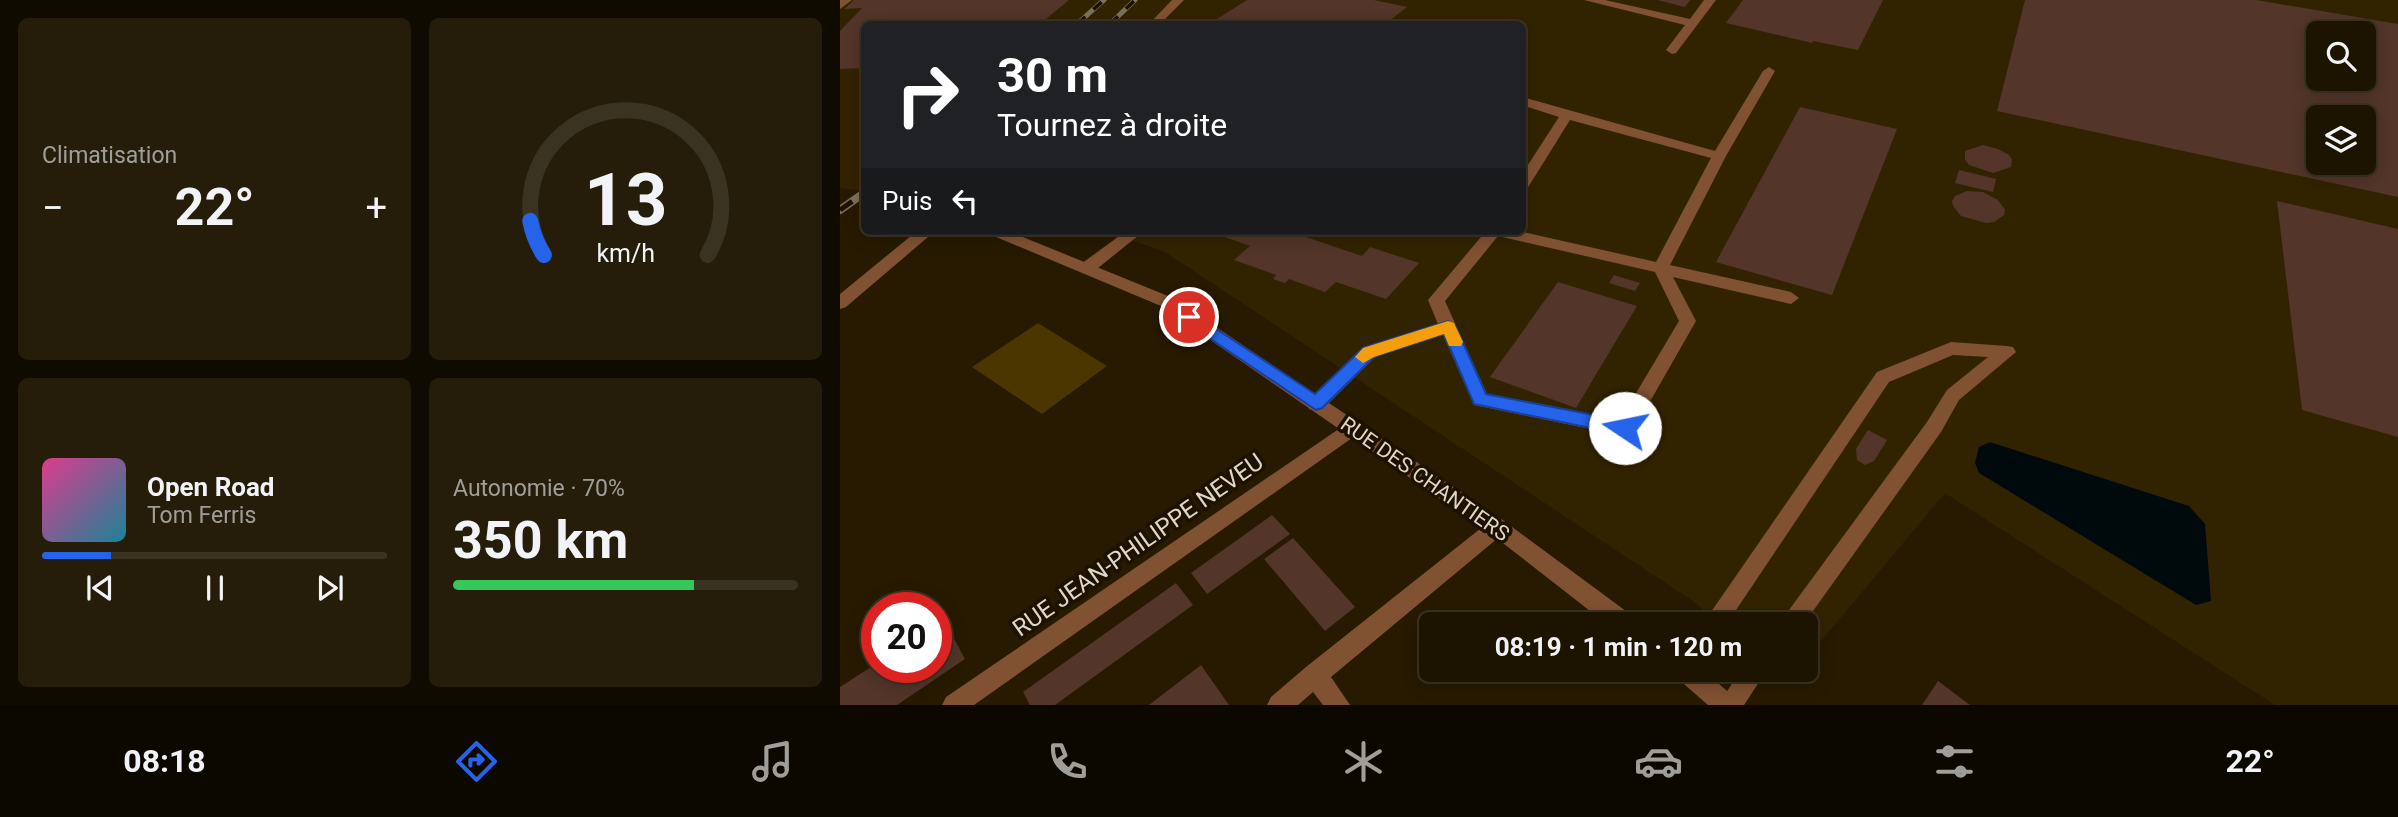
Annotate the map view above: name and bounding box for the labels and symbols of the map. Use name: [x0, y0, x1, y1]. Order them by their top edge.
pin: [1159, 287, 1219, 347]
position arrow: [1588, 391, 1662, 465]
street label: RUE DES CHANTIERS: [1336, 412, 1514, 546]
street label: RUE JEAN-PHILIPPE NEVEU: [1007, 448, 1269, 642]
speed limit sign: 20: [861, 592, 952, 683]

